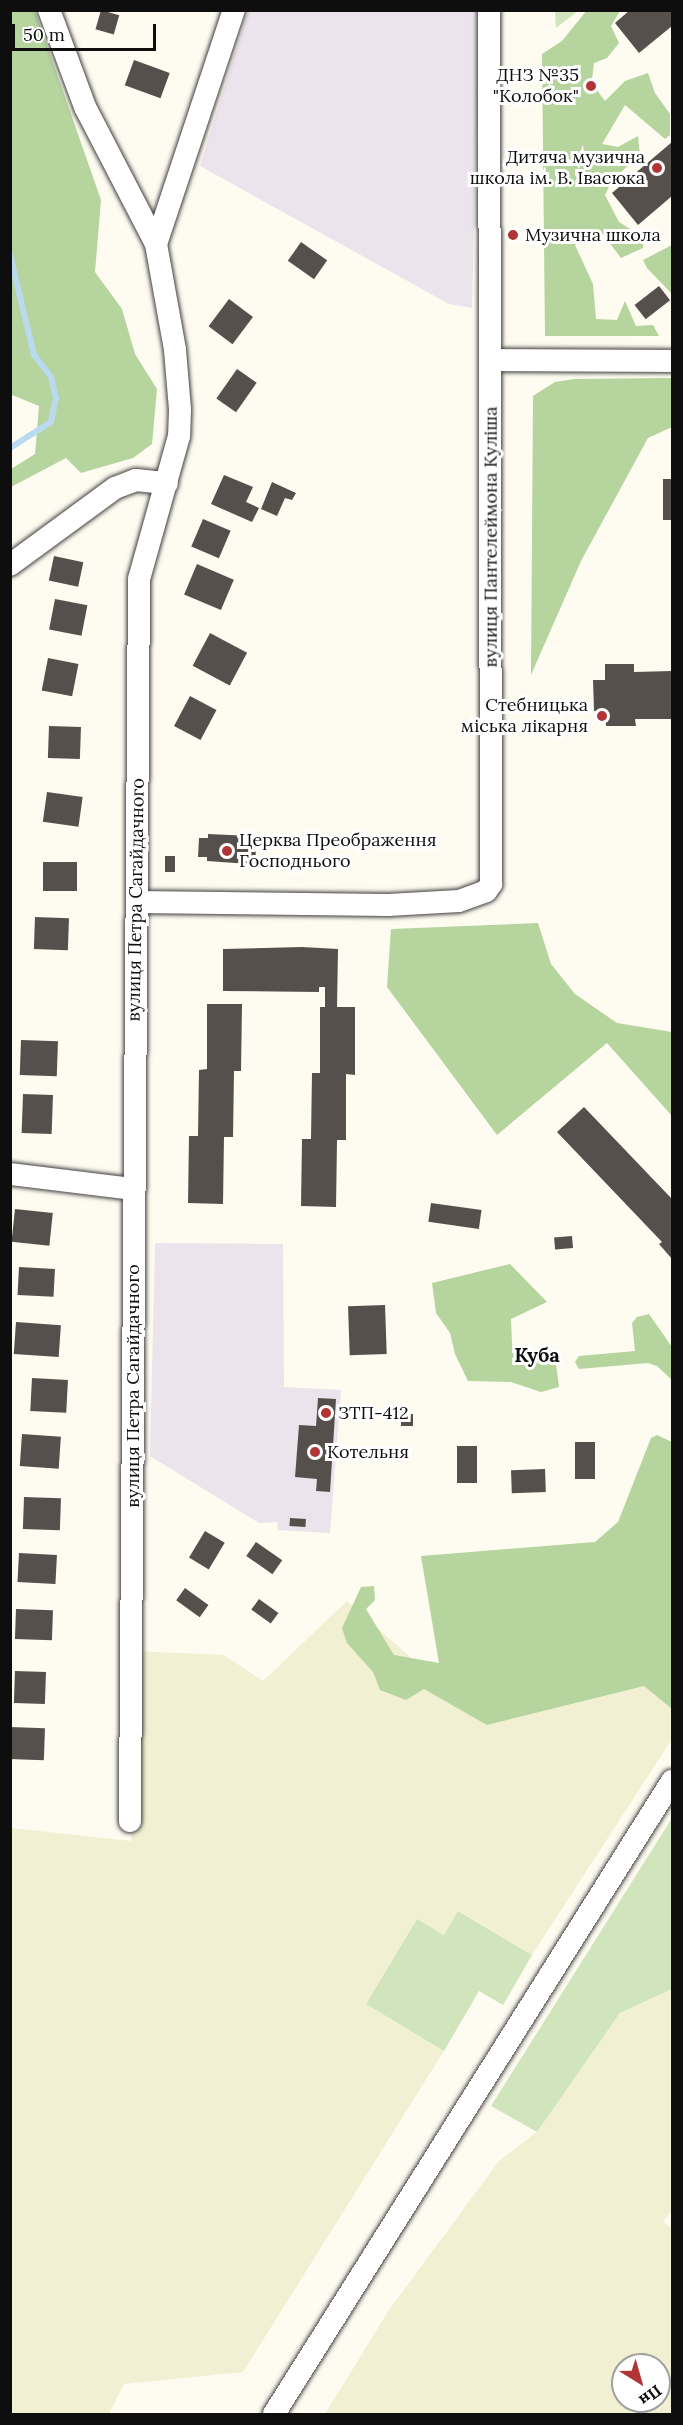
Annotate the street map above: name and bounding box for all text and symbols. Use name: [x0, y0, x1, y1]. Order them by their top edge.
scale bar: [15, 12, 159, 50]
text: 50 m: [23, 23, 65, 46]
place label: ДНЗ №35 "Колобок": [493, 65, 579, 107]
marker: ДНЗ №35 "Колобок": [584, 79, 598, 93]
place label: Дитяча музична школа ім. В. Івасюка: [470, 147, 645, 190]
marker: Дитяча музична школа ім. В. Івасюка: [650, 161, 664, 175]
place label: Музична школа: [525, 224, 661, 246]
marker: Музична школа: [506, 228, 520, 242]
street label: вулиця Пантелеймона Куліша: [480, 406, 502, 668]
place label: Стебницька міська лікарня: [461, 695, 588, 738]
marker: Стебницька міська лікарня: [593, 707, 611, 725]
street label: вулиця Петра Сагайдачного: [123, 778, 149, 1022]
place label: Церква Преображення Господнього: [239, 830, 436, 872]
marker: Церква Преображення Господнього: [220, 844, 234, 858]
street label: вулиця Петра Сагайдачного: [122, 1264, 144, 1508]
district label: Куба: [514, 1342, 560, 1366]
place label: ЗТП-412: [338, 1402, 409, 1424]
marker: ЗТП-412: [319, 1406, 333, 1420]
place label: Котельня: [327, 1441, 409, 1463]
marker: Котельня: [308, 1445, 322, 1459]
north arrow: [611, 2353, 671, 2413]
text: Пн: [635, 2381, 666, 2411]

